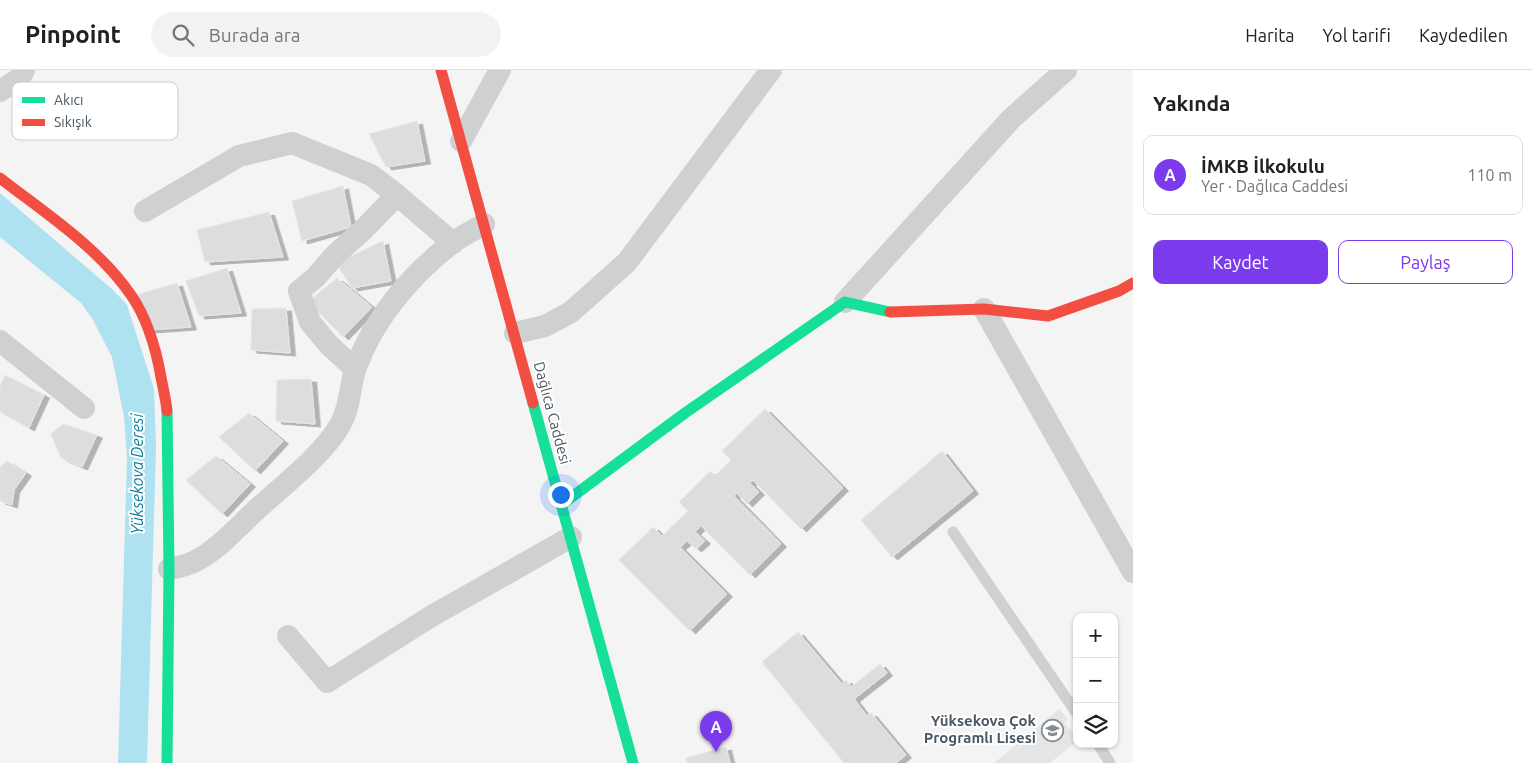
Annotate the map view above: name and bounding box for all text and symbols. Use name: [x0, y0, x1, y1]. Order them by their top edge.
search box: [151, 12, 501, 57]
text: Pinpoint: [25, 21, 121, 48]
icon: search: [169, 21, 197, 49]
text: Burada ara: [209, 24, 301, 46]
text: Harita: [1245, 25, 1294, 45]
text: Yol tarifi: [1322, 25, 1391, 45]
text: Kaydedilen: [1419, 25, 1508, 45]
legend: [12, 82, 178, 140]
text: Yakında: [1153, 91, 1230, 115]
text: Akıcı: [54, 92, 83, 108]
text: Sıkışık: [54, 114, 92, 130]
text: İMKB İlkokulu: [1201, 155, 1325, 177]
text: A: [1164, 166, 1176, 184]
text: 110 m: [1467, 166, 1512, 184]
text: Yer · Dağlıca Caddesi: [1201, 177, 1348, 195]
button: Kaydet: [1153, 240, 1328, 284]
button: Paylaş: [1338, 240, 1513, 284]
street label: Dağlıca Caddesi: [531, 360, 574, 466]
water label: Yüksekova Deresi: [128, 412, 146, 535]
your location: [548, 482, 574, 508]
map controls: [1073, 613, 1118, 748]
button: +: [1073, 613, 1118, 658]
button: −: [1073, 658, 1118, 703]
button: layers: [1073, 703, 1118, 748]
pin: A: [700, 711, 732, 752]
place label: Yüksekova Çok Programlı Lisesi: [924, 712, 1037, 746]
school or university icon: Yüksekova Çok Programlı Lisesi: [1040, 718, 1064, 742]

